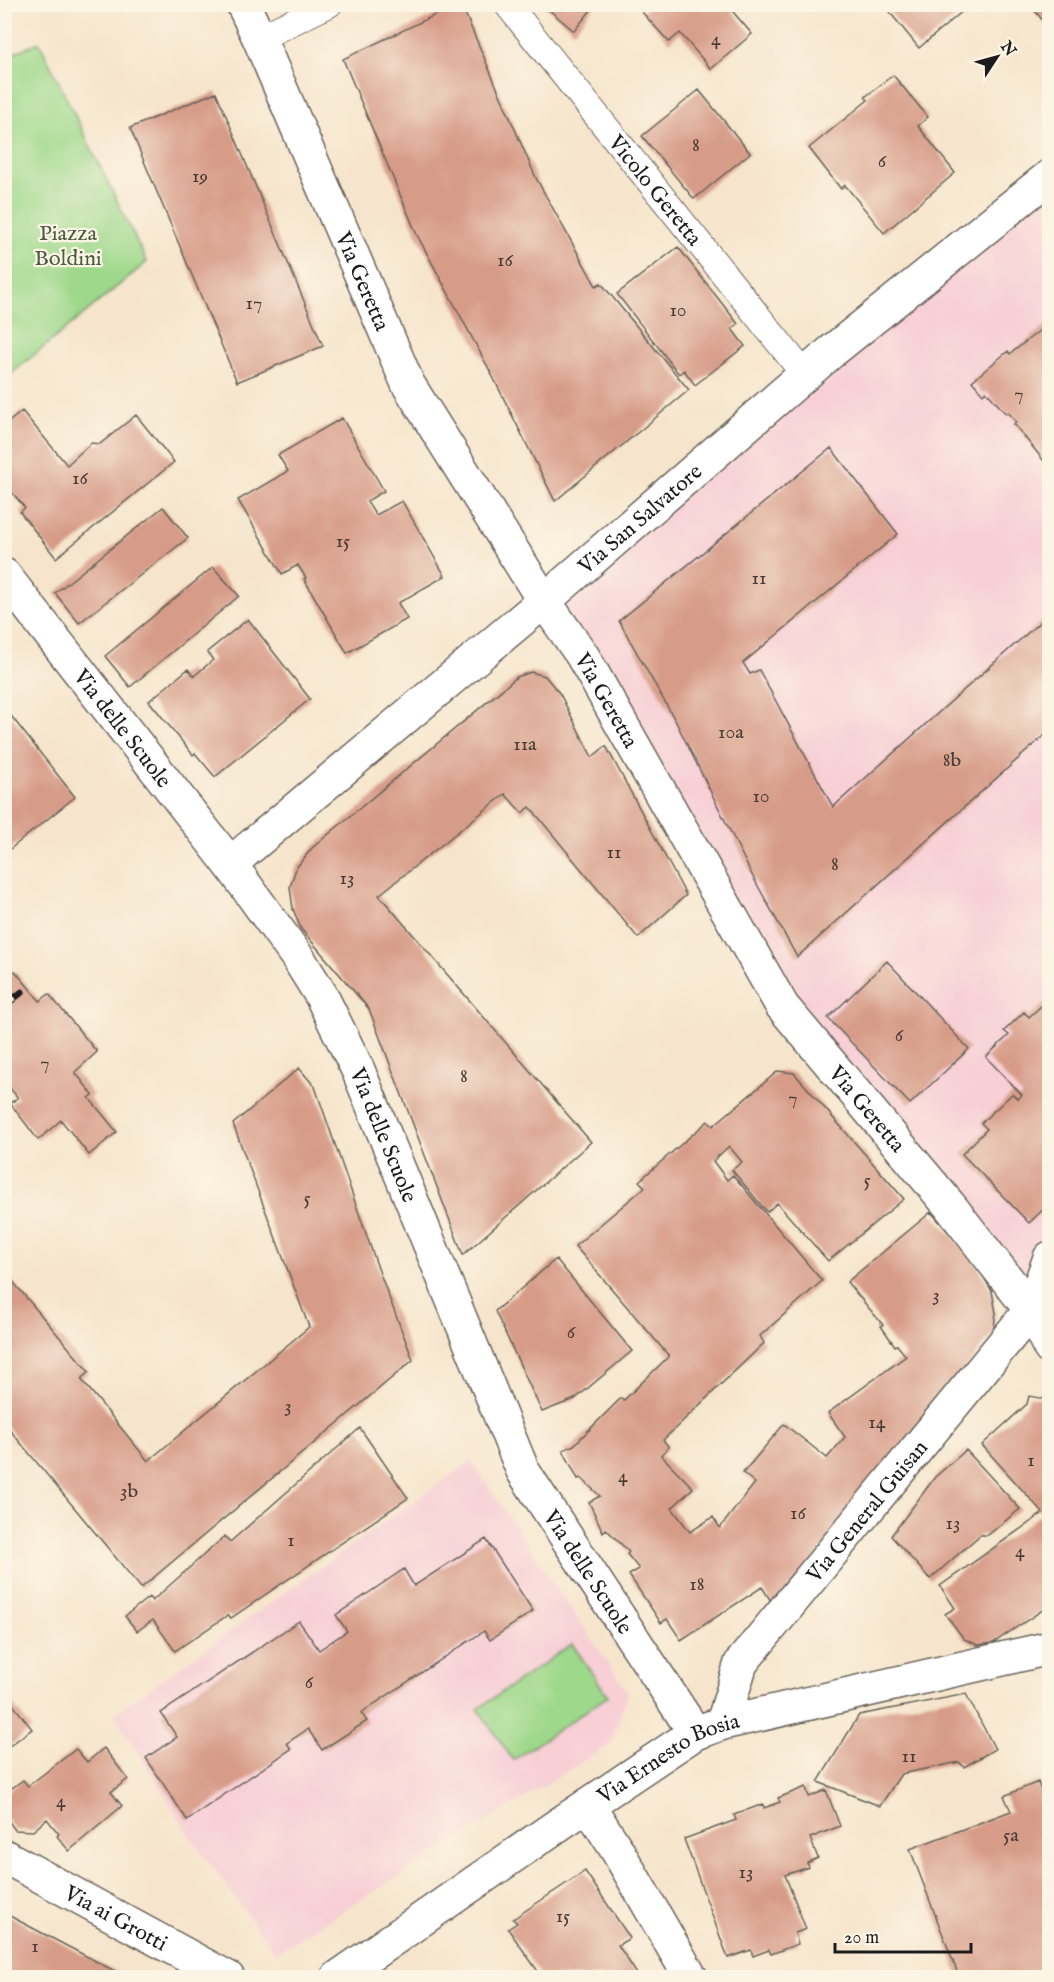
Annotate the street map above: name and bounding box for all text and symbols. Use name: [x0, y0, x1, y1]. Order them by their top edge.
house number: 4: [711, 27, 721, 52]
north arrow: [967, 27, 1027, 87]
text: N: [995, 37, 1020, 61]
street label: Vicolo Geretta: [601, 129, 708, 252]
house number: 8: [692, 133, 700, 158]
house number: 6: [878, 149, 887, 174]
house number: 19: [192, 164, 208, 189]
park label: Piazza Boldini: [34, 220, 102, 273]
street label: Via Geretta: [328, 227, 396, 336]
house number: 16: [497, 248, 514, 273]
house number: 17: [246, 291, 262, 316]
house number: 10: [669, 298, 687, 323]
house number: 7: [1014, 382, 1024, 407]
street label: Via San Salvatore: [572, 458, 709, 582]
house number: 16: [72, 466, 89, 491]
house number: 15: [336, 529, 350, 554]
house number: 11: [752, 566, 766, 591]
street label: Via Geretta: [567, 647, 644, 754]
street label: Via delle Scuole: [66, 663, 177, 794]
house number: 10a: [718, 720, 744, 745]
house number: 11a: [513, 732, 537, 757]
house number: 8b: [943, 748, 962, 773]
house number: 10: [752, 784, 770, 809]
house number: 11: [607, 840, 621, 865]
house number: 8: [831, 852, 839, 877]
house number: 13: [340, 866, 354, 891]
house number: 6: [895, 1023, 904, 1048]
house number: 7: [40, 1051, 50, 1076]
street label: Via Geretta: [821, 1060, 911, 1159]
street label: Via delle Scuole: [342, 1063, 423, 1207]
house number: 8: [460, 1064, 468, 1089]
house number: 7: [788, 1086, 798, 1111]
house number: 5: [863, 1168, 871, 1193]
house number: 5: [303, 1186, 311, 1211]
house number: 3: [932, 1283, 940, 1308]
house number: 6: [567, 1320, 576, 1345]
house number: 3: [284, 1394, 292, 1419]
house number: 14: [868, 1410, 886, 1435]
street label: Via General Guisan: [800, 1435, 935, 1590]
house number: 1: [1027, 1448, 1035, 1473]
house number: 4: [618, 1464, 628, 1489]
house number: 3b: [120, 1479, 138, 1504]
house number: 16: [790, 1501, 807, 1526]
street label: Via delle Scuole: [536, 1504, 638, 1640]
house number: 13: [946, 1511, 960, 1536]
house number: 1: [287, 1528, 295, 1553]
house number: 4: [1015, 1539, 1025, 1564]
house number: 18: [689, 1572, 705, 1597]
house number: 6: [305, 1670, 314, 1695]
street label: Via Ernesto Bosia: [592, 1708, 743, 1811]
house number: 11: [902, 1744, 916, 1769]
house number: 4: [56, 1789, 66, 1814]
house number: 5a: [1003, 1823, 1019, 1848]
house number: 13: [739, 1860, 753, 1885]
street label: Via ai Grotti: [58, 1879, 172, 1958]
house number: 15: [556, 1904, 570, 1929]
scale bar: [835, 1916, 972, 1954]
text: 20 m: [844, 1927, 879, 1950]
house number: 1: [31, 1934, 39, 1959]

